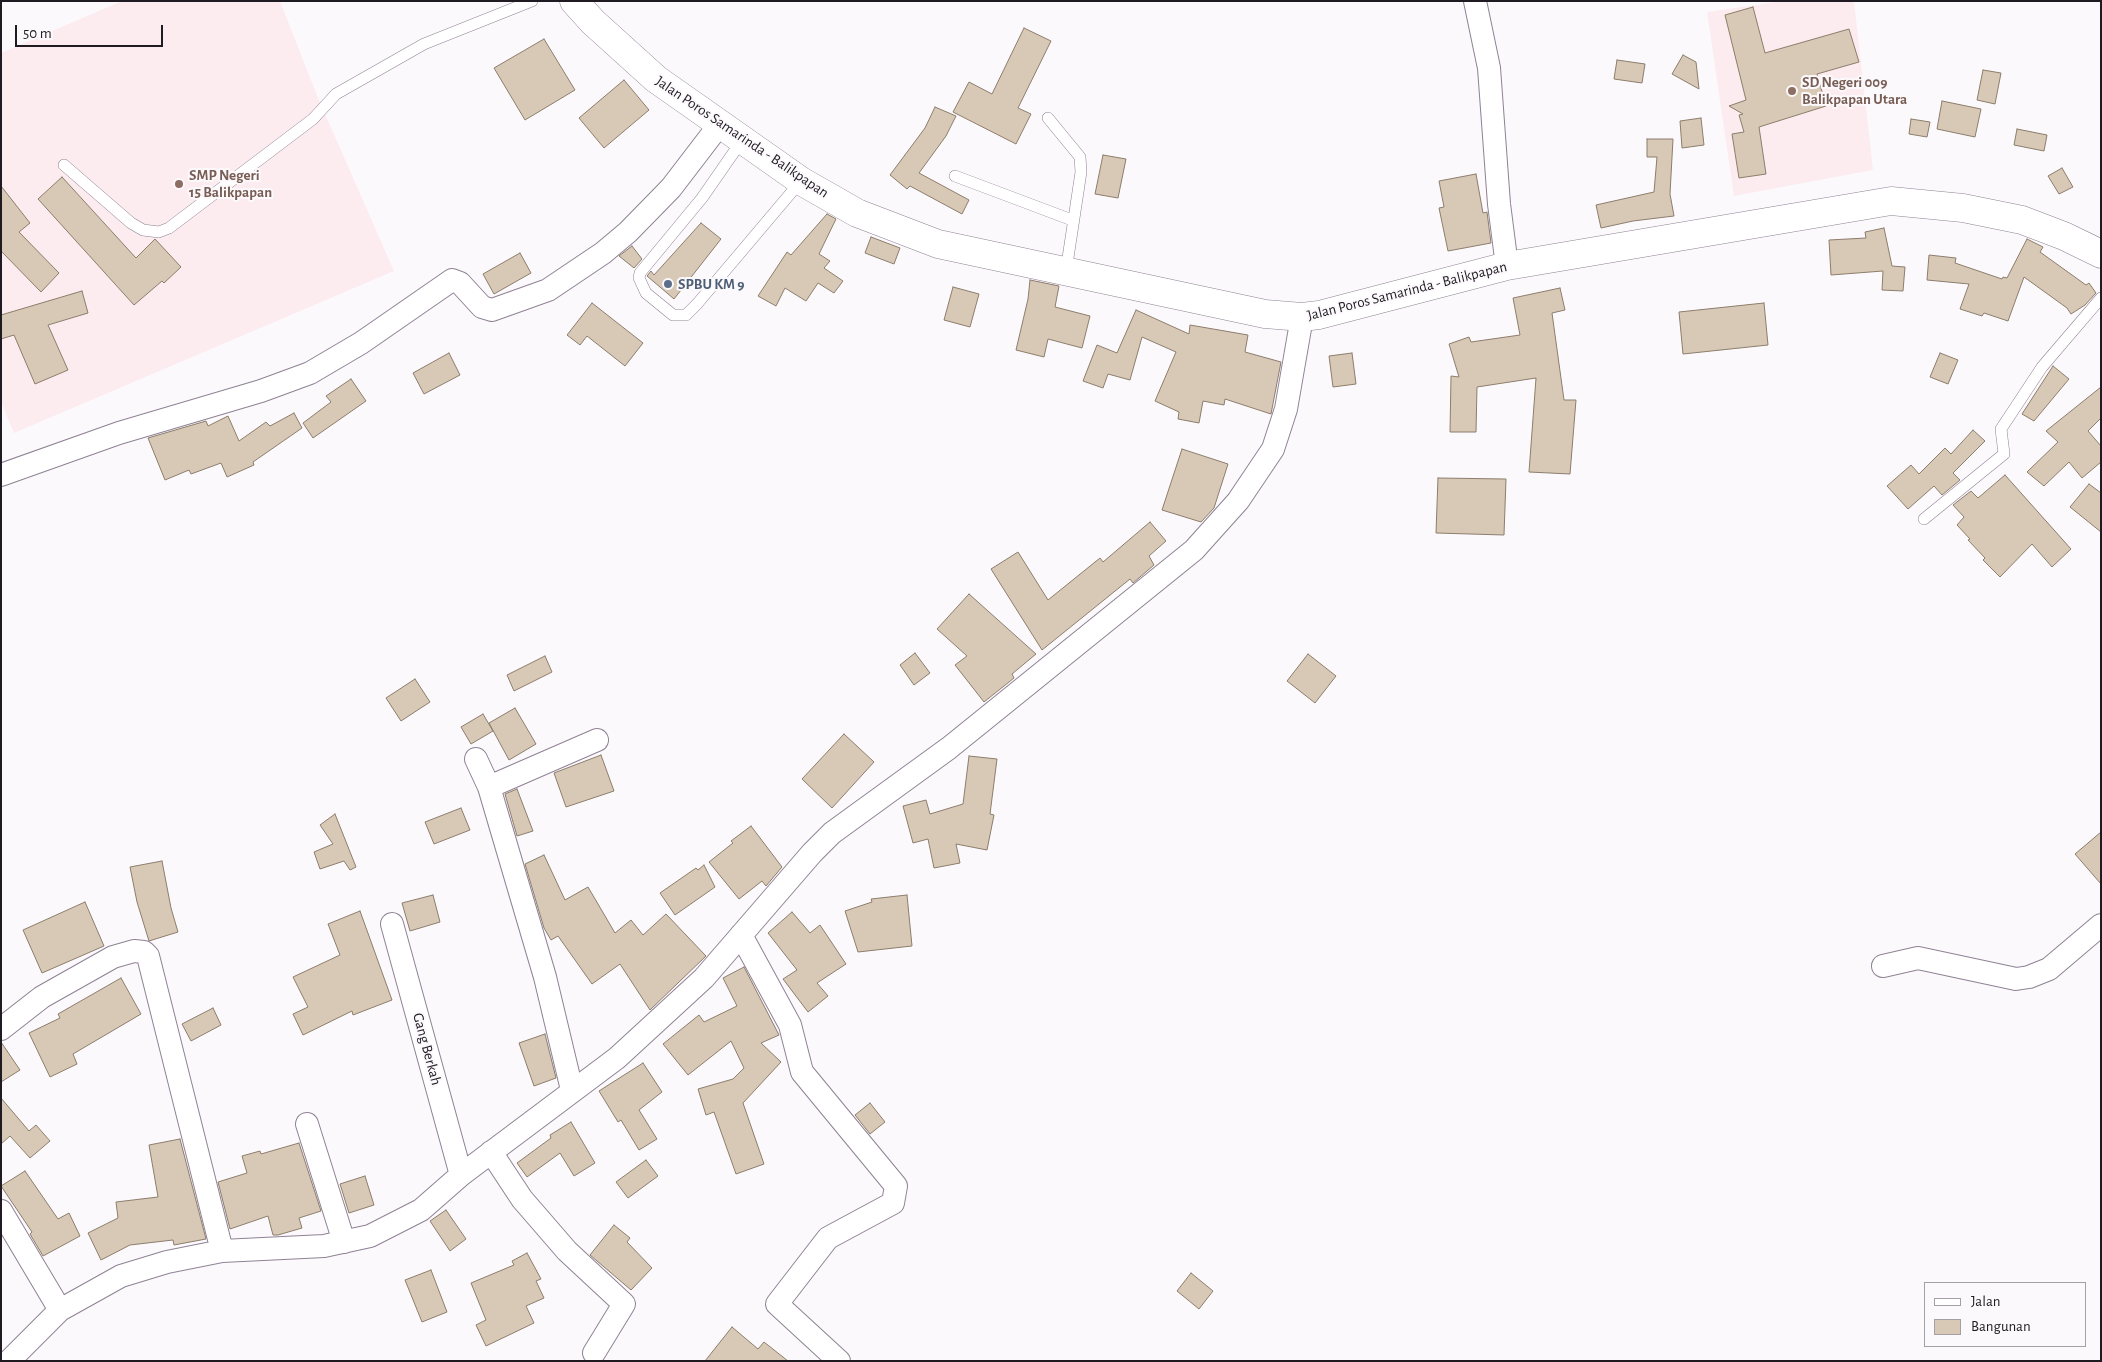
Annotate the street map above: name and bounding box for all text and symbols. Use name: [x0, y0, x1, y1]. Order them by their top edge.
scale bar: [18, 15, 165, 47]
text: 50 m: [23, 26, 52, 41]
street label: Jalan Poros Samarinda - Balikpapan: [652, 72, 832, 202]
place label: SD Negeri 009 Balikpapan Utara: [1802, 73, 1907, 108]
marker: SD Negeri 009 Balikpapan Utara: [1786, 85, 1798, 97]
place label: SMP Negeri 15 Balikpapan: [189, 166, 272, 201]
marker: SMP Negeri 15 Balikpapan: [173, 178, 185, 190]
street label: Jalan Poros Samarinda - Balikpapan: [1305, 257, 1509, 325]
place label: SPBU KM 9: [678, 275, 745, 293]
marker: SPBU KM 9: [662, 278, 674, 290]
street label: Gang Berkah: [409, 1011, 445, 1087]
legend: [1924, 1282, 2087, 1347]
text: Jalan: [1971, 1294, 2001, 1309]
text: Bangunan: [1971, 1319, 2031, 1334]

